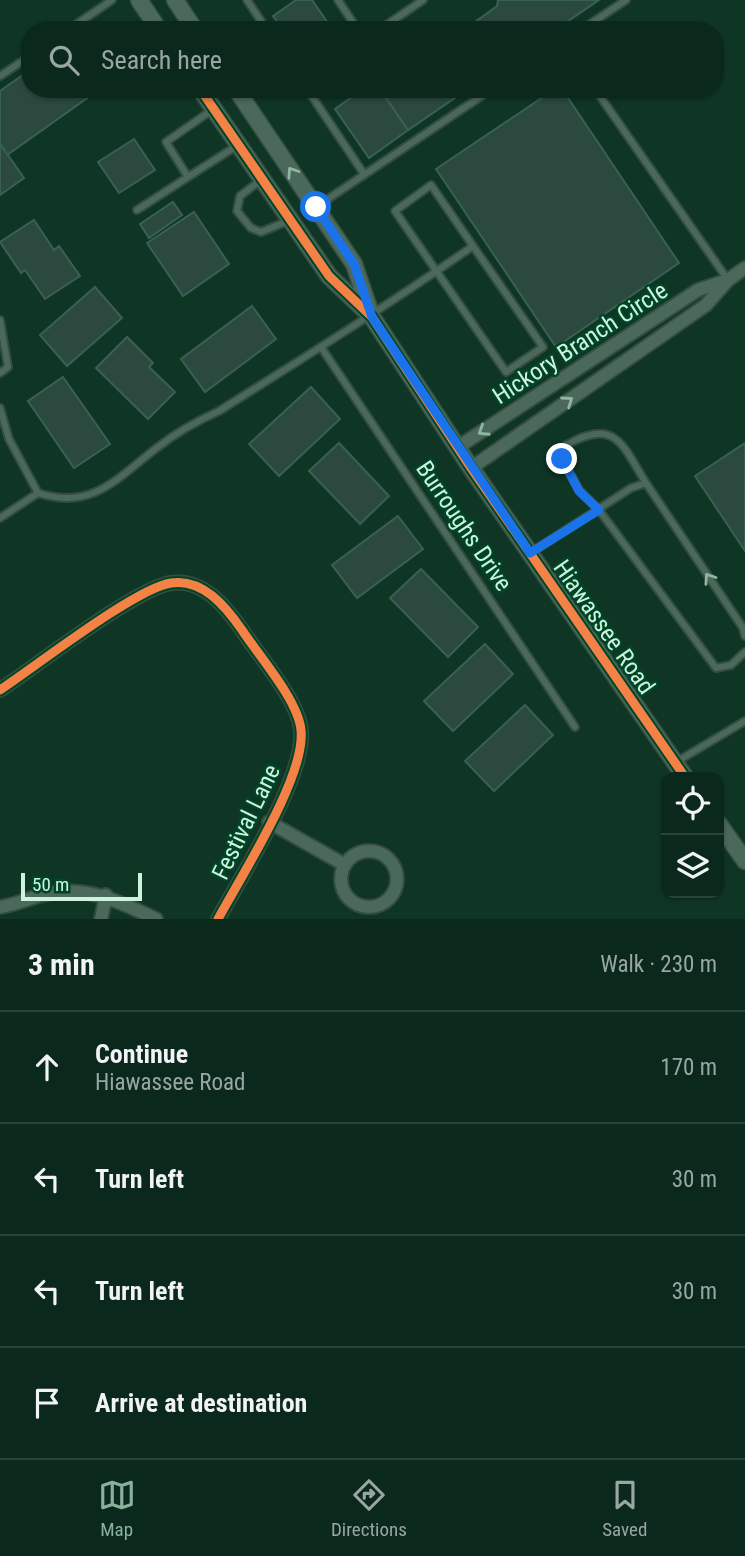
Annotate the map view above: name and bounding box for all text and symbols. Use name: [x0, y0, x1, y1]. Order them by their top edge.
search box: [21, 21, 724, 98]
icon: search: [45, 41, 83, 79]
text: Search here: [101, 45, 222, 75]
one-way arrow: [288, 167, 300, 180]
route start: [300, 191, 331, 222]
street label: Hickory Branch Circle: [487, 276, 673, 410]
one-way arrow: [560, 397, 573, 409]
one-way arrow: [478, 423, 491, 435]
route end: [546, 443, 577, 474]
street label: Burroughs Drive: [410, 456, 518, 596]
street label: Hiawassee Road: [547, 555, 661, 699]
one-way arrow: [705, 573, 718, 586]
street label: Festival Lane: [206, 760, 286, 884]
map controls: [661, 772, 724, 898]
button: locate: [661, 772, 724, 835]
button: layers: [661, 835, 724, 898]
scale bar: [21, 870, 142, 902]
text: 50 m: [32, 873, 69, 896]
text: 3 min: [28, 947, 95, 982]
text: Walk · 230 m: [600, 951, 717, 978]
text: Continue: [95, 1039, 188, 1069]
icon: ahead: [28, 1048, 66, 1086]
text: 170 m: [660, 1054, 717, 1081]
text: Hiawassee Road: [95, 1069, 246, 1096]
icon: left: [28, 1160, 66, 1198]
text: Turn left: [95, 1164, 184, 1194]
text: 30 m: [672, 1166, 717, 1193]
icon: left: [28, 1272, 66, 1310]
text: Turn left: [95, 1276, 184, 1306]
text: 30 m: [672, 1278, 717, 1305]
icon: arrive: [28, 1384, 66, 1422]
text: Arrive at destination: [95, 1388, 307, 1418]
tab: Map: [98, 1476, 136, 1541]
tab: Directions: [331, 1476, 407, 1541]
tab: Saved: [602, 1476, 647, 1541]

